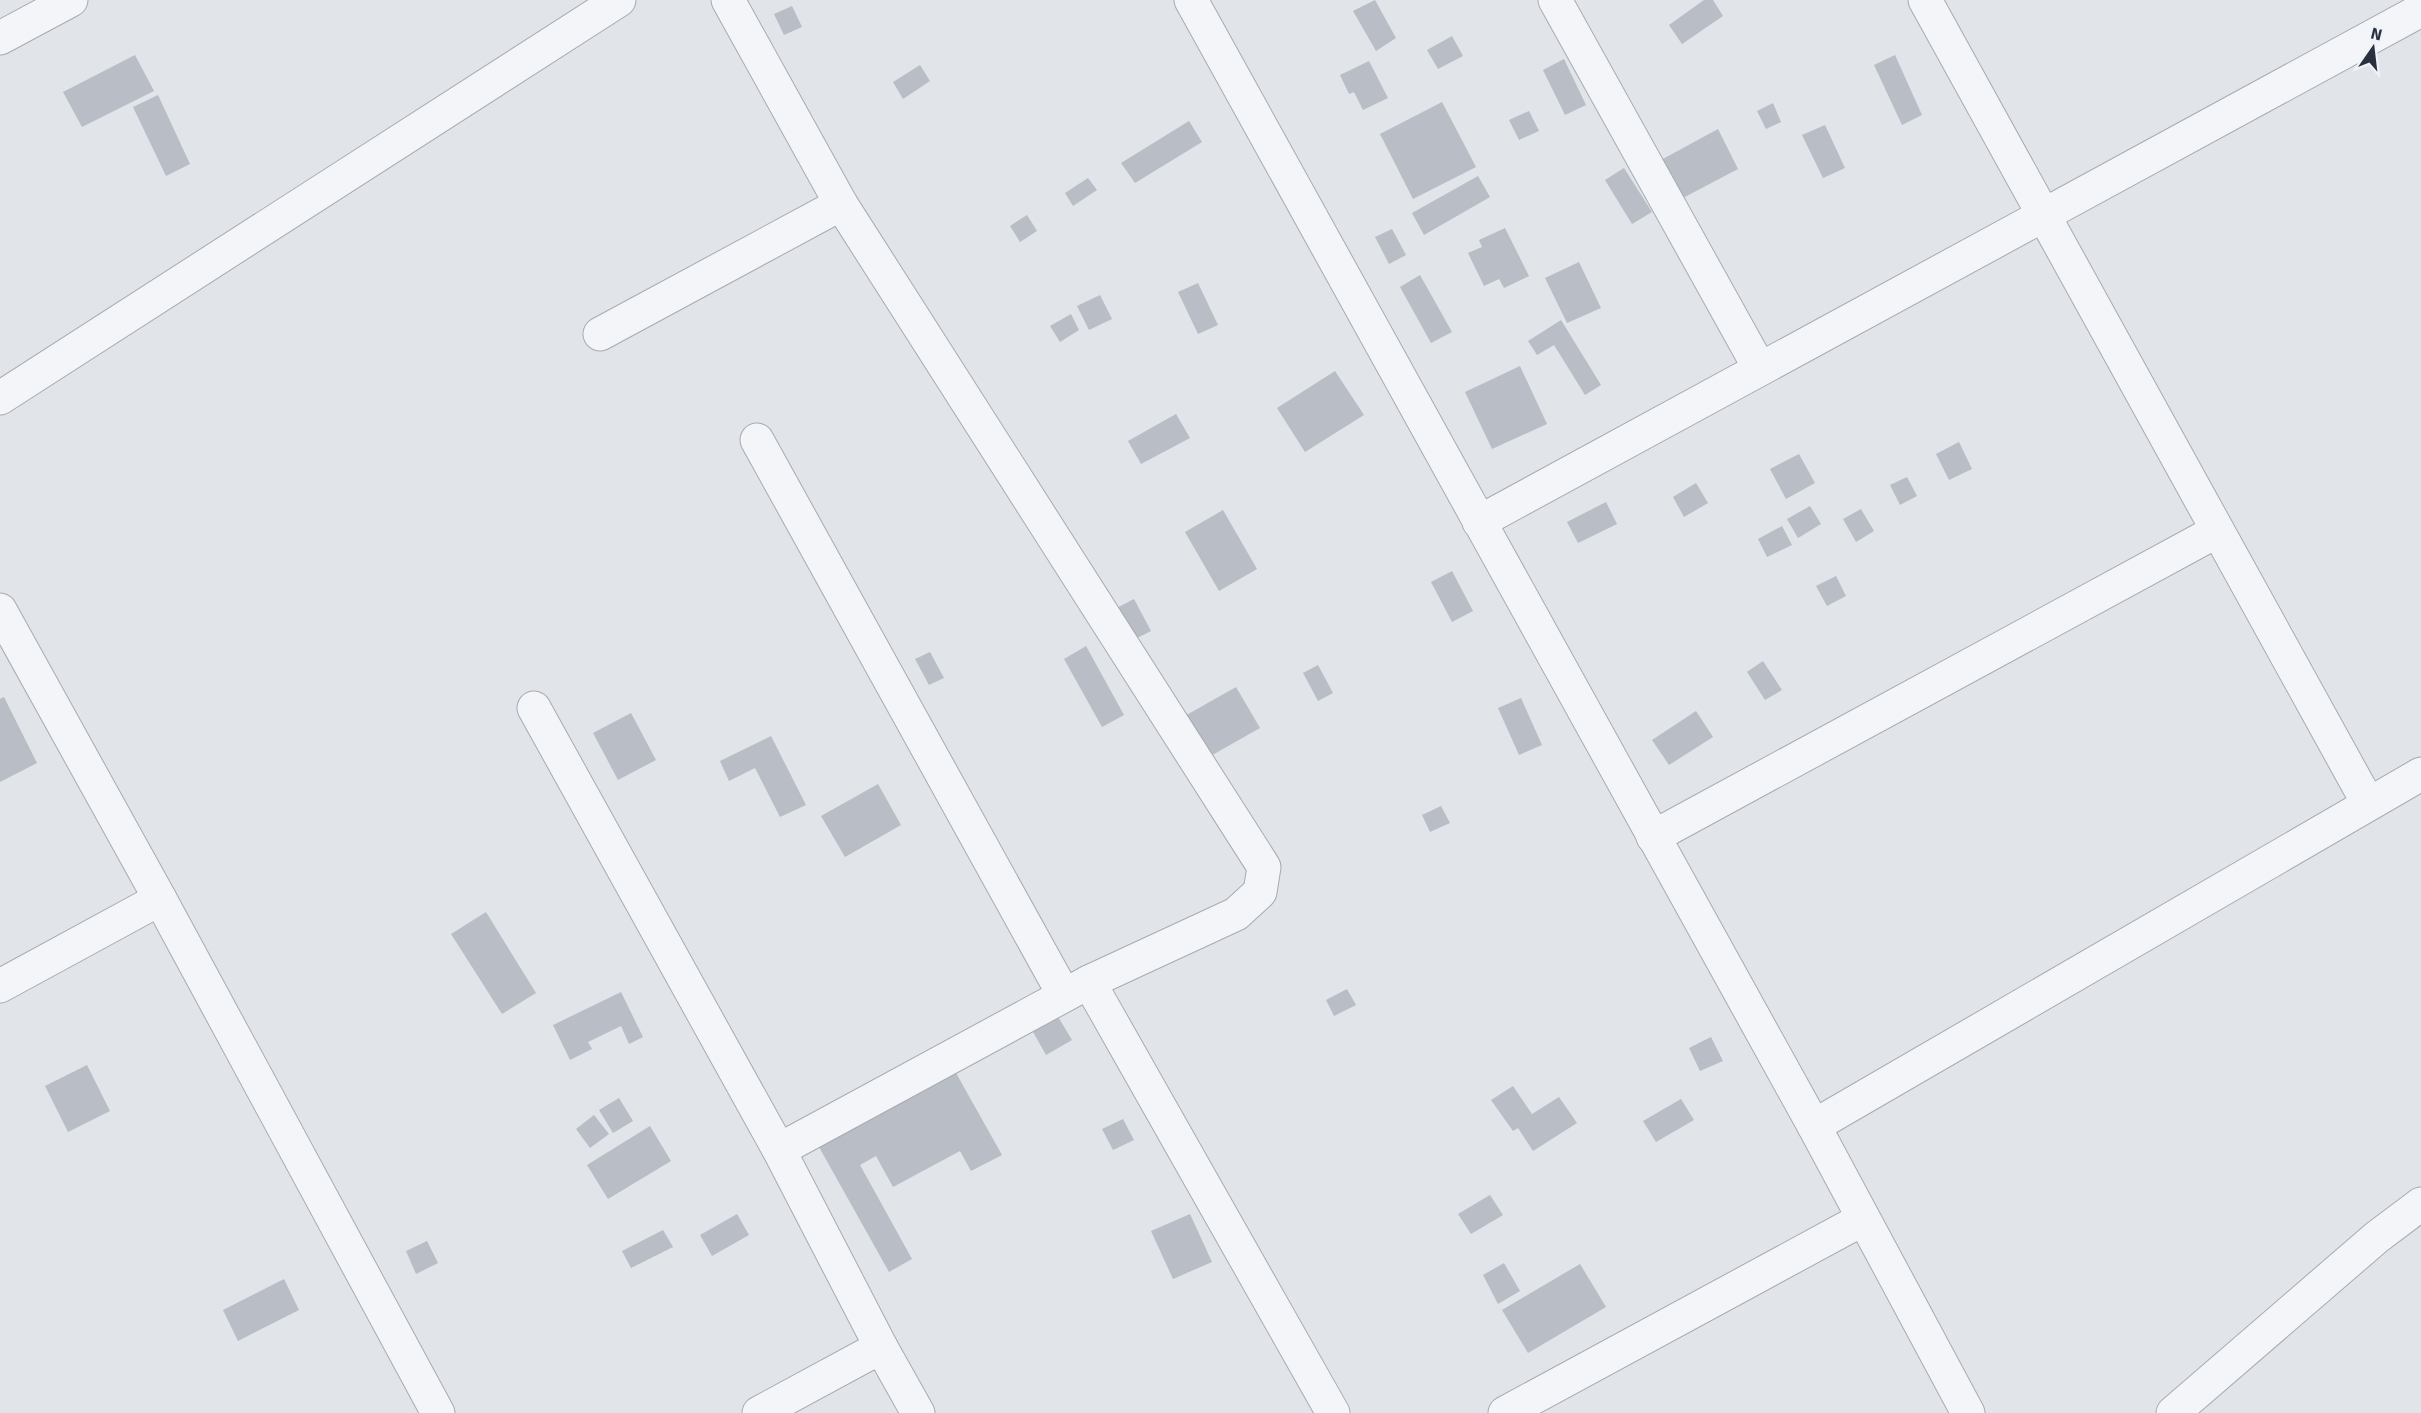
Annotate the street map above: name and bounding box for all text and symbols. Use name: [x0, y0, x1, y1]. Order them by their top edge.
north arrow: [2343, 18, 2403, 78]
text: N: [2369, 23, 2384, 45]

